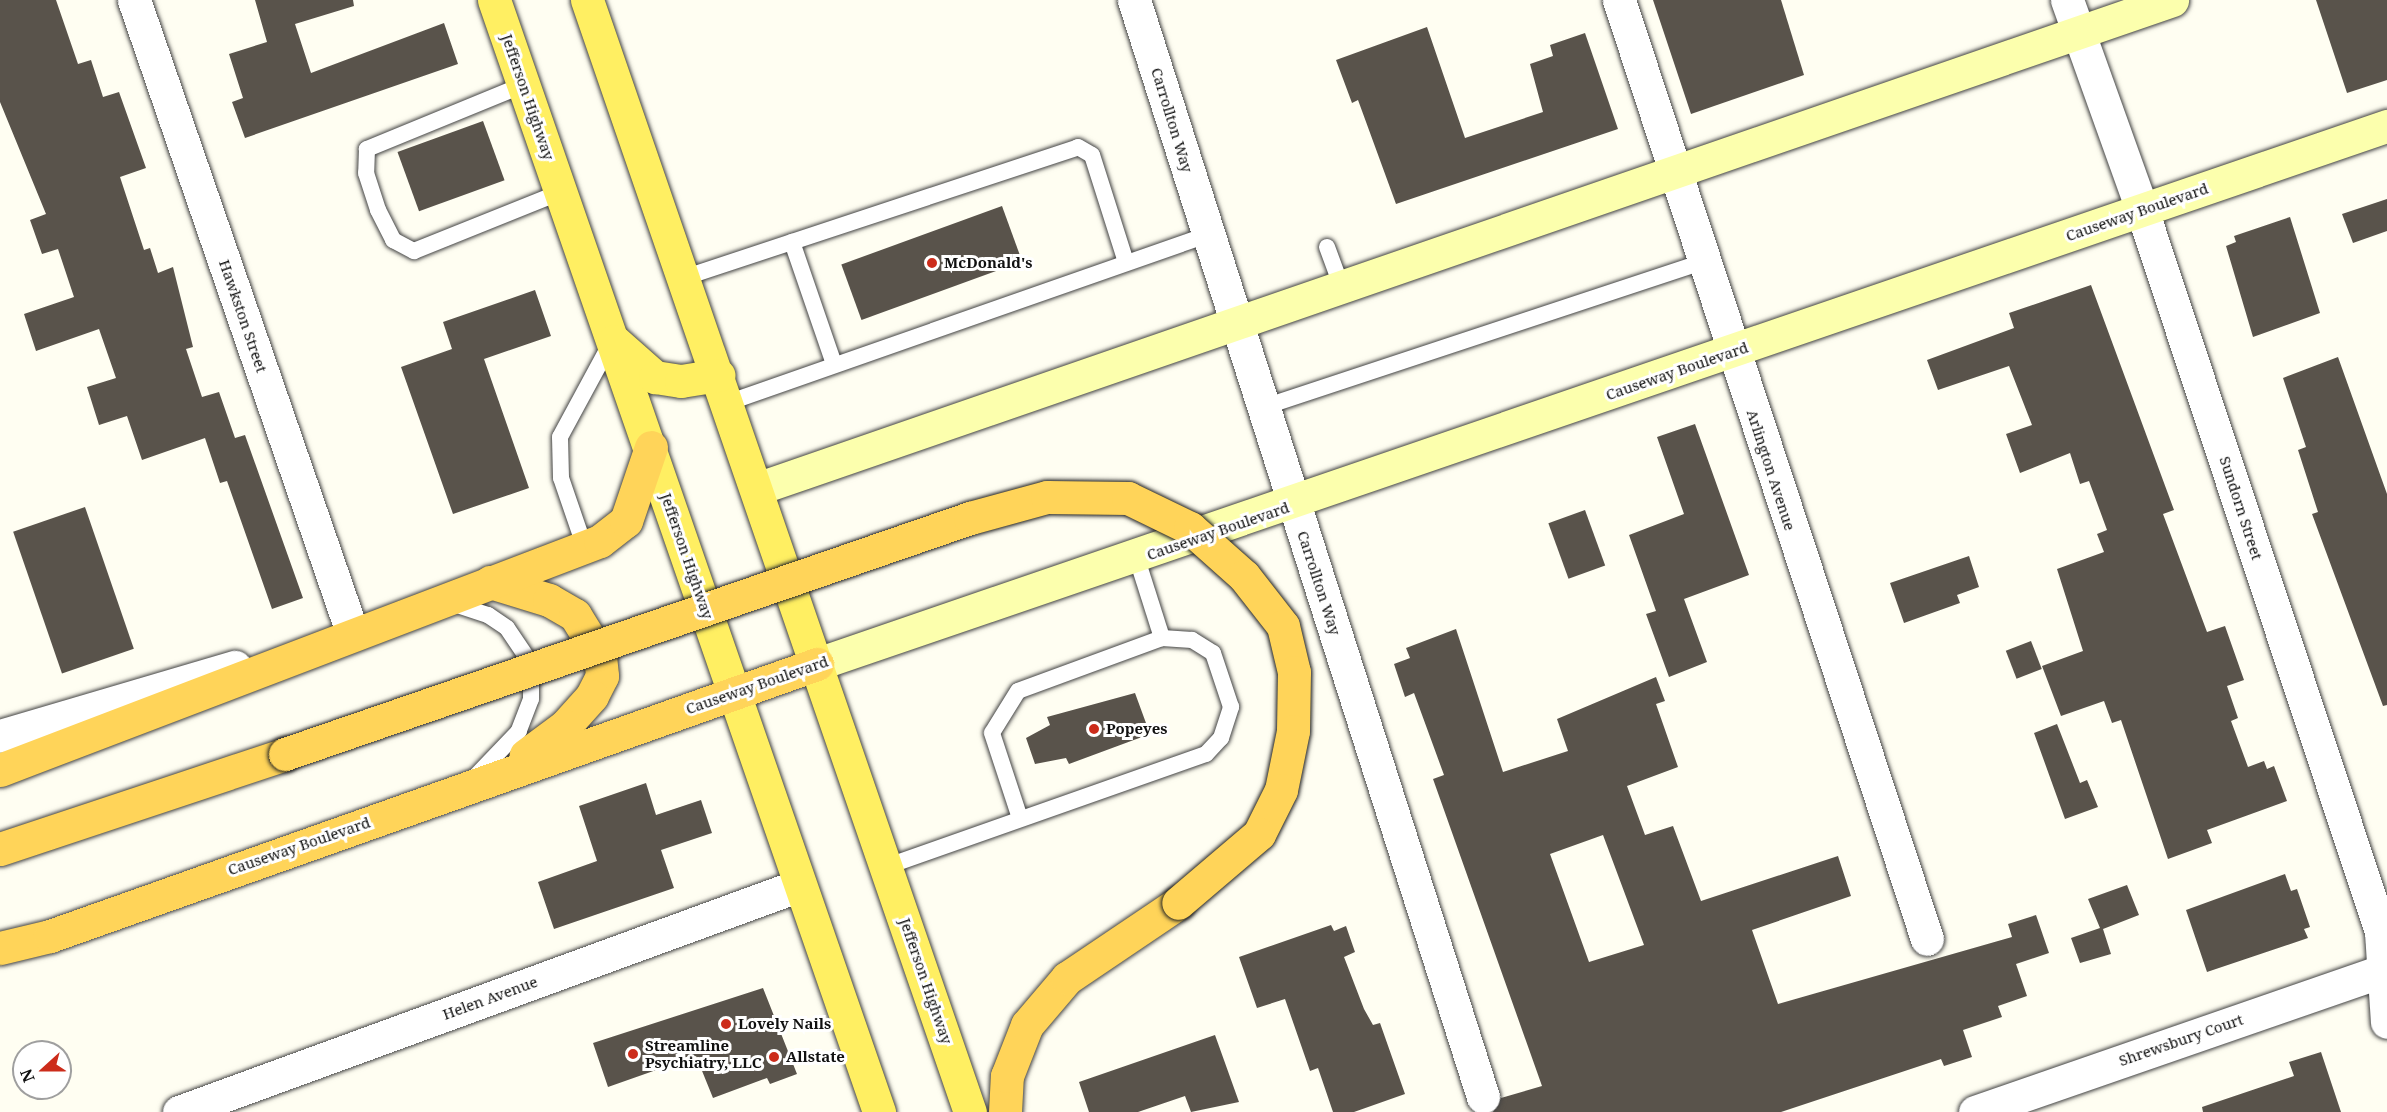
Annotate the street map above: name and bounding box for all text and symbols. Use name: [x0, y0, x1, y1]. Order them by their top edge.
street label: Jefferson Highway: [498, 32, 558, 162]
street label: Carrollton Way: [1148, 65, 1196, 175]
street label: Causeway Boulevard: [2063, 179, 2211, 245]
place label: McDonald's: [944, 254, 1032, 272]
marker: McDonald's: [925, 256, 939, 270]
street label: Hawkston Street: [215, 257, 271, 375]
street label: Causeway Boulevard: [1603, 338, 1751, 404]
street label: Arlington Avenue: [1743, 407, 1799, 533]
street label: Sundorn Street: [2216, 454, 2266, 562]
street label: Jefferson Highway: [657, 491, 717, 621]
street label: Causeway Boulevard: [1144, 498, 1292, 564]
street label: Carrollton Way: [1294, 529, 1344, 637]
street label: Causeway Boulevard: [683, 652, 831, 718]
place label: Popeyes: [1106, 720, 1168, 738]
marker: Popeyes: [1087, 722, 1101, 736]
street label: Causeway Boulevard: [225, 813, 373, 879]
street label: Jefferson Highway: [896, 916, 956, 1046]
street label: Helen Avenue: [440, 972, 540, 1024]
street label: Shrewsbury Court: [2116, 1010, 2246, 1070]
place label: Lovely Nails: [738, 1015, 831, 1033]
marker: Lovely Nails: [719, 1017, 733, 1031]
place label: Streamline Psychiatry, LLC: [645, 1036, 762, 1071]
north arrow: [12, 1040, 72, 1100]
marker: Streamline Psychiatry, LLC: [626, 1047, 640, 1061]
place label: Allstate: [786, 1048, 845, 1066]
marker: Allstate: [767, 1050, 781, 1064]
text: N: [15, 1066, 40, 1086]

